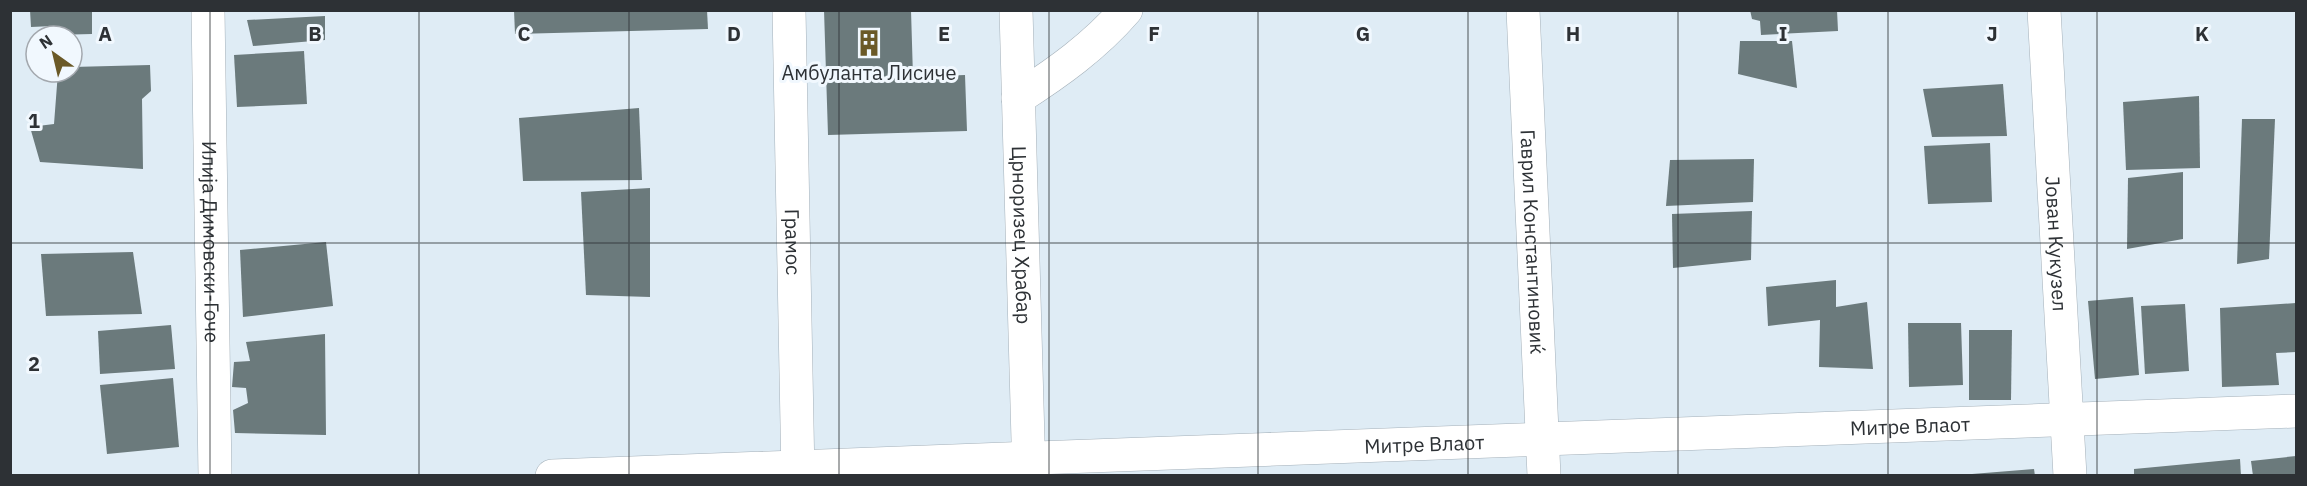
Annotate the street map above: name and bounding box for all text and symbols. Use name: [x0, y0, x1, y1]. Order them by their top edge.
text: A: [98, 20, 112, 47]
text: B: [308, 20, 322, 47]
text: C: [517, 20, 531, 47]
text: D: [727, 20, 741, 47]
text: E: [938, 20, 950, 47]
text: F: [1148, 20, 1160, 47]
text: G: [1356, 20, 1370, 47]
text: H: [1566, 20, 1580, 47]
text: I: [1779, 20, 1787, 47]
text: J: [1986, 20, 1998, 47]
text: K: [2195, 20, 2209, 47]
north arrow: [24, 24, 84, 84]
building icon: Амбуланта Лисиче: [854, 28, 884, 58]
text: N: [35, 30, 56, 53]
place label: Амбуланта Лисиче: [782, 59, 956, 86]
text: 1: [28, 107, 40, 134]
street label: Гаврил Константиновиќ: [1515, 129, 1552, 355]
street label: Илија Димовски-Гоче: [196, 141, 227, 343]
street label: Црноризец Храбар: [1006, 145, 1038, 325]
street label: Јован Кукузел: [2040, 175, 2074, 312]
street label: Грамос: [779, 209, 808, 275]
text: 2: [28, 350, 40, 377]
street label: Митре Влаот: [1849, 410, 1971, 441]
street label: Митре Влаот: [1364, 428, 1486, 459]

